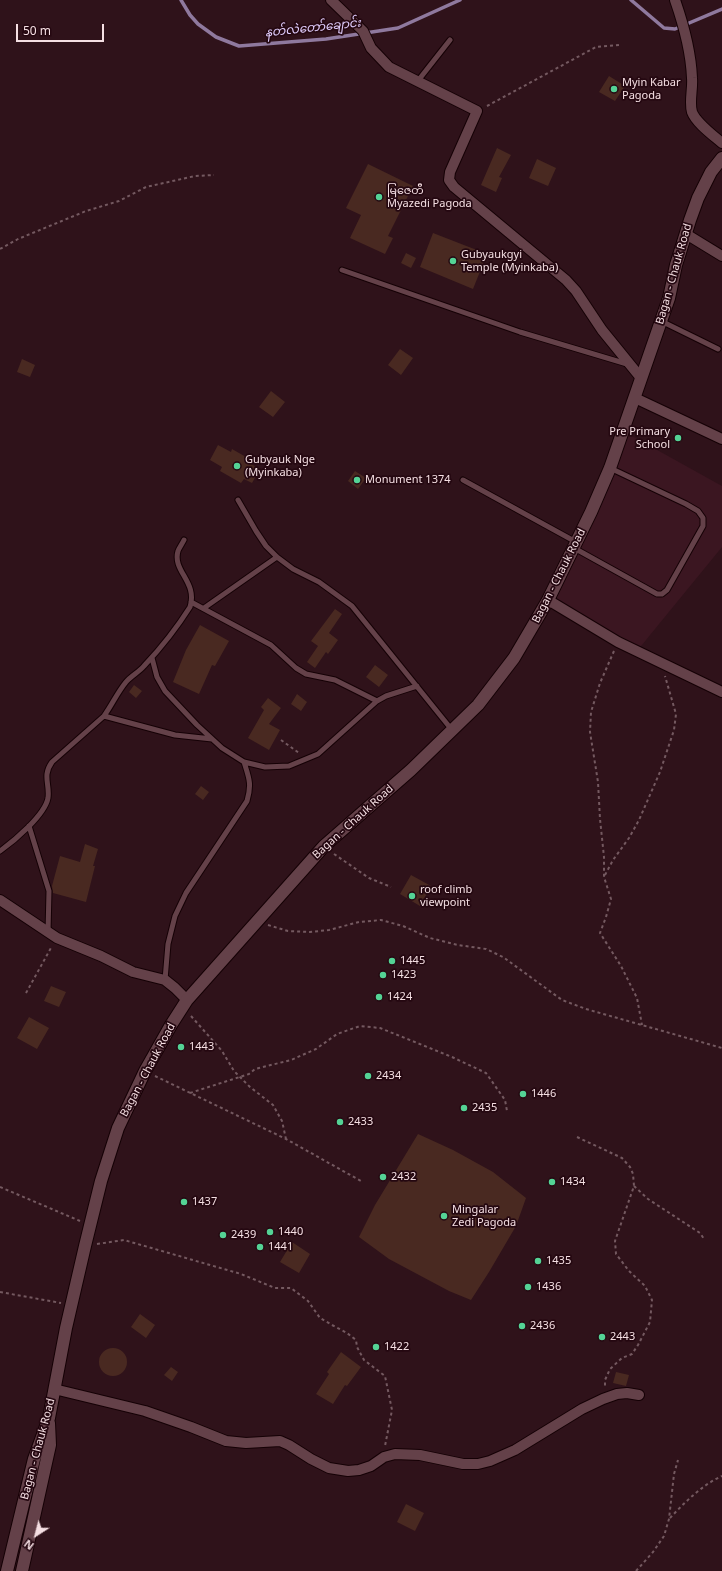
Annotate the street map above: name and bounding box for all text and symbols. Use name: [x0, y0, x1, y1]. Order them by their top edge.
scale bar: [18, 16, 106, 42]
water label: နတ်လဲတော်ချောင်း: [264, 16, 362, 40]
text: 50 m: [23, 22, 51, 39]
place label: Myin Kabar Pagoda: [622, 76, 681, 102]
marker: Myin Kabar Pagoda: [609, 84, 619, 94]
place label: မြဇေတီ Myazedi Pagoda: [387, 184, 472, 210]
marker: မြဇေတီ Myazedi Pagoda: [374, 192, 384, 202]
street label: Bagan - Chauk Road: [653, 222, 695, 326]
place label: Gubyaukgyi Temple (Myinkaba): [461, 248, 558, 274]
marker: Gubyaukgyi Temple (Myinkaba): [448, 256, 458, 266]
place label: Pre Primary School: [609, 425, 670, 451]
marker: Pre Primary School: [673, 433, 683, 443]
place label: Gubyauk Nge (Myinkaba): [245, 453, 315, 479]
marker: Gubyauk Nge (Myinkaba): [232, 461, 242, 471]
place label: Monument 1374: [365, 473, 451, 487]
marker: Monument 1374: [352, 475, 362, 485]
street label: Bagan - Chauk Road: [529, 527, 589, 625]
street label: Bagan - Chauk Road: [310, 782, 396, 862]
place label: roof climb viewpoint: [420, 883, 472, 909]
marker: roof climb viewpoint: [407, 891, 417, 901]
place label: 1445: [400, 954, 425, 968]
marker: 1445: [387, 956, 397, 966]
place label: 1423: [391, 968, 416, 982]
marker: 1423: [378, 970, 388, 980]
place label: 1424: [387, 990, 412, 1004]
marker: 1424: [374, 992, 384, 1002]
street label: Bagan - Chauk Road: [118, 1021, 178, 1119]
place label: 1443: [189, 1040, 214, 1054]
marker: 1443: [176, 1042, 186, 1052]
place label: 2434: [376, 1069, 401, 1083]
marker: 2434: [363, 1071, 373, 1081]
place label: 1446: [531, 1087, 556, 1101]
marker: 1446: [518, 1089, 528, 1099]
place label: 2435: [472, 1101, 497, 1115]
marker: 2435: [459, 1103, 469, 1113]
place label: 2433: [348, 1115, 373, 1129]
marker: 2433: [335, 1117, 345, 1127]
place label: 2432: [391, 1170, 416, 1184]
marker: 2432: [378, 1172, 388, 1182]
place label: 1434: [560, 1175, 585, 1189]
marker: 1434: [547, 1177, 557, 1187]
place label: 1437: [192, 1195, 217, 1209]
marker: 1437: [179, 1197, 189, 1207]
place label: Mingalar Zedi Pagoda: [452, 1203, 516, 1229]
marker: Mingalar Zedi Pagoda: [439, 1211, 449, 1221]
place label: 1440: [278, 1225, 303, 1239]
marker: 1440: [265, 1227, 275, 1237]
place label: 2439: [231, 1228, 256, 1242]
marker: 2439: [218, 1230, 228, 1240]
place label: 1441: [268, 1240, 293, 1254]
marker: 1441: [255, 1242, 265, 1252]
place label: 1435: [546, 1254, 571, 1268]
marker: 1435: [533, 1256, 543, 1266]
place label: 1436: [536, 1280, 561, 1294]
marker: 1436: [523, 1282, 533, 1292]
place label: 2436: [530, 1319, 555, 1333]
marker: 2436: [517, 1321, 527, 1331]
place label: 2443: [610, 1330, 635, 1344]
marker: 2443: [597, 1332, 607, 1342]
place label: 1422: [384, 1340, 409, 1354]
marker: 1422: [371, 1342, 381, 1352]
street label: Bagan - Chauk Road: [18, 1397, 58, 1501]
north arrow: [16, 1515, 56, 1555]
text: N: [21, 1536, 37, 1554]

